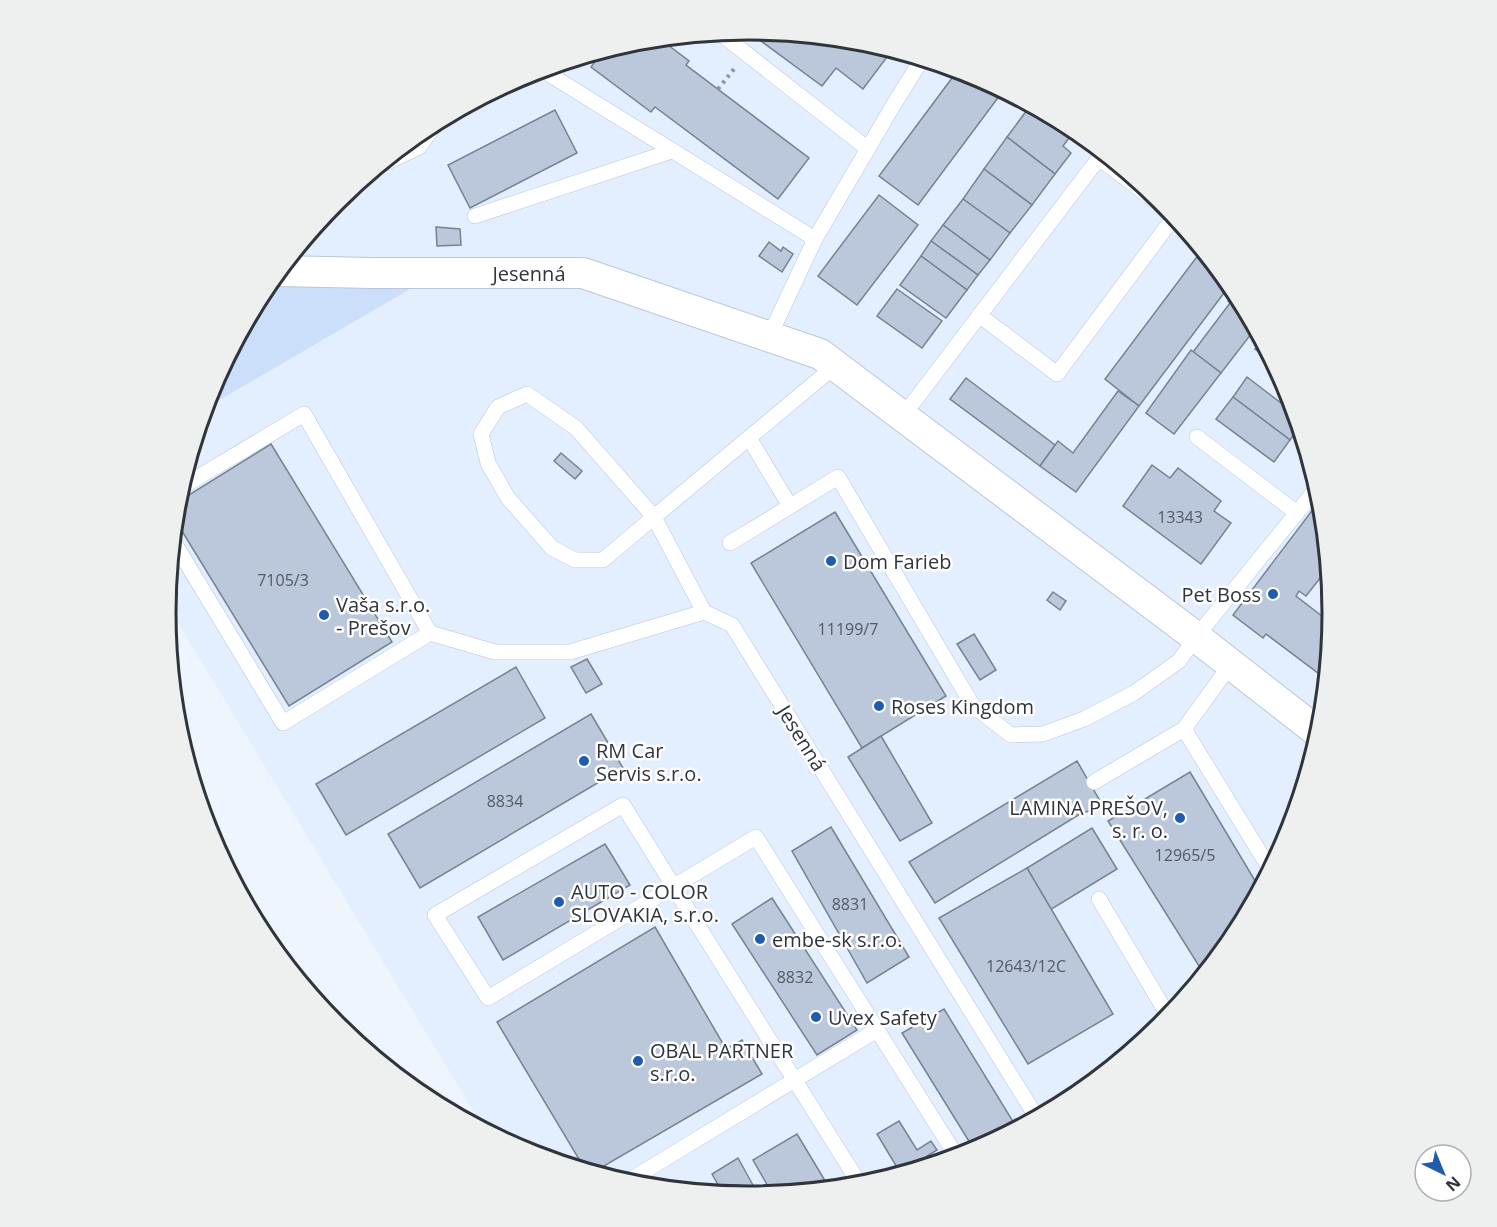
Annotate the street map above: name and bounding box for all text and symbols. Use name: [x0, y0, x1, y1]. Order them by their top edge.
street label: Jesenná: [490, 260, 566, 287]
house number: 13343: [1157, 506, 1203, 528]
place label: Dom Farieb: [843, 548, 951, 575]
marker: Dom Farieb: [824, 554, 838, 568]
house number: 7105/3: [257, 569, 309, 591]
place label: Pet Boss: [1181, 581, 1261, 608]
marker: Pet Boss: [1266, 587, 1280, 601]
place label: Vaša s.r.o. - Prešov: [336, 591, 430, 641]
marker: Vaša s.r.o. - Prešov: [317, 608, 331, 622]
house number: 11199/7: [818, 618, 878, 640]
place label: Roses Kingdom: [891, 693, 1034, 720]
street label: Jesenná: [770, 698, 833, 776]
marker: Roses Kingdom: [872, 699, 886, 713]
place label: RM Car Servis s.r.o.: [596, 737, 702, 787]
marker: RM Car Servis s.r.o.: [577, 754, 591, 768]
house number: 8834: [487, 790, 523, 812]
place label: LAMINA PREŠOV, s. r. o.: [1009, 794, 1168, 844]
marker: LAMINA PREŠOV, s. r. o.: [1173, 811, 1187, 825]
house number: 12965/5: [1155, 844, 1215, 866]
place label: AUTO - COLOR SLOVAKIA, s.r.o.: [571, 878, 719, 928]
house number: 8831: [832, 893, 868, 915]
marker: AUTO - COLOR SLOVAKIA, s.r.o.: [552, 895, 566, 909]
place label: embe-sk s.r.o.: [772, 926, 902, 953]
marker: embe-sk s.r.o.: [753, 932, 767, 946]
house number: 12643/12C: [986, 955, 1066, 977]
house number: 8832: [777, 966, 813, 988]
place label: Uvex Safety: [828, 1004, 938, 1031]
marker: Uvex Safety: [809, 1010, 823, 1024]
place label: OBAL PARTNER s.r.o.: [650, 1037, 794, 1087]
marker: OBAL PARTNER s.r.o.: [631, 1054, 645, 1068]
north arrow: [1413, 1143, 1473, 1203]
text: N: [1441, 1171, 1465, 1196]

